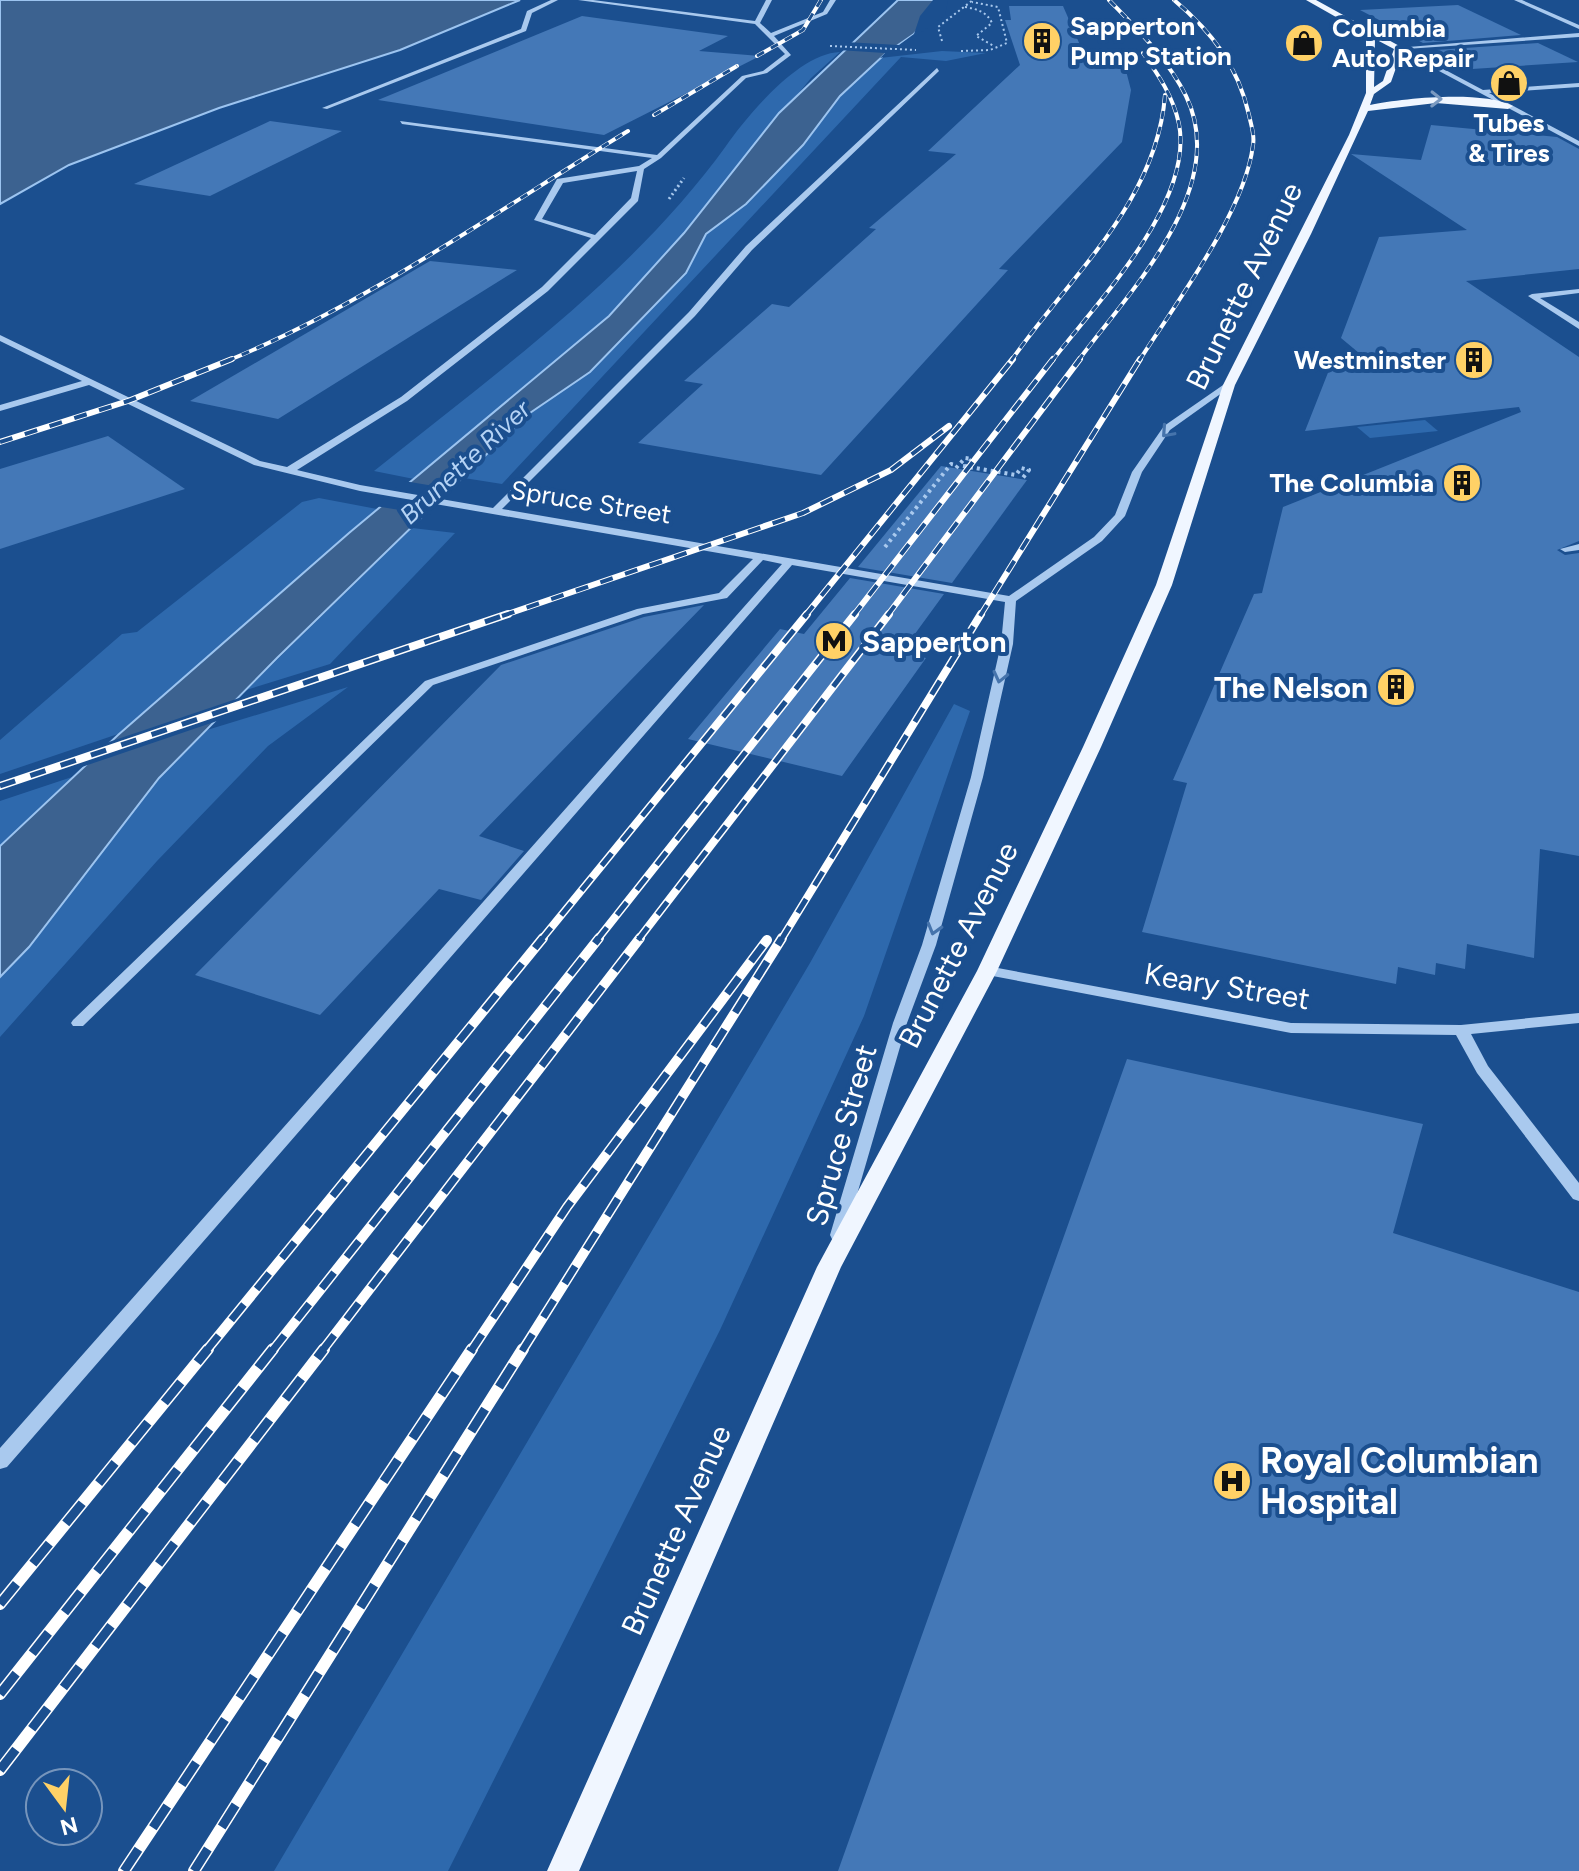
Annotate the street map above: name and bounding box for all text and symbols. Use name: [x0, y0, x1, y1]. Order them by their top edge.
place label: Sapperton Pump Station: [1070, 10, 1232, 72]
place label: Columbia Auto Repair: [1332, 12, 1474, 74]
building icon: Sapperton Pump Station: [1021, 20, 1063, 62]
shop icon: Columbia Auto Repair: [1283, 22, 1325, 64]
shop icon: Tubes & Tires: [1488, 62, 1530, 104]
one-way arrow: [1430, 90, 1443, 108]
place label: Tubes & Tires: [1468, 107, 1550, 169]
street label: Brunette Avenue: [1178, 176, 1310, 396]
building icon: Westminster: [1453, 339, 1495, 381]
place label: Westminster: [1294, 344, 1446, 376]
water label: Brunette River: [393, 392, 538, 531]
one-way arrow: [1161, 423, 1176, 437]
building icon: The Columbia: [1441, 462, 1483, 504]
place label: The Columbia: [1269, 467, 1434, 499]
street label: Spruce Street: [508, 474, 674, 531]
metro station icon: Sapperton: [813, 620, 855, 662]
place label: Sapperton: [862, 623, 1007, 660]
building icon: The Nelson: [1375, 666, 1417, 708]
place label: The Nelson: [1214, 669, 1368, 706]
one-way arrow: [992, 670, 1009, 684]
street label: Brunette Avenue: [890, 836, 1026, 1054]
one-way arrow: [927, 921, 943, 935]
street label: Keary Street: [1142, 955, 1312, 1017]
street label: Spruce Street: [797, 1040, 885, 1230]
street label: Brunette Avenue: [613, 1419, 739, 1641]
place label: Royal Columbian Hospital: [1260, 1439, 1538, 1523]
hospital icon: Royal Columbian Hospital: [1211, 1460, 1253, 1502]
north arrow: [24, 1767, 104, 1847]
text: N: [57, 1811, 81, 1841]

